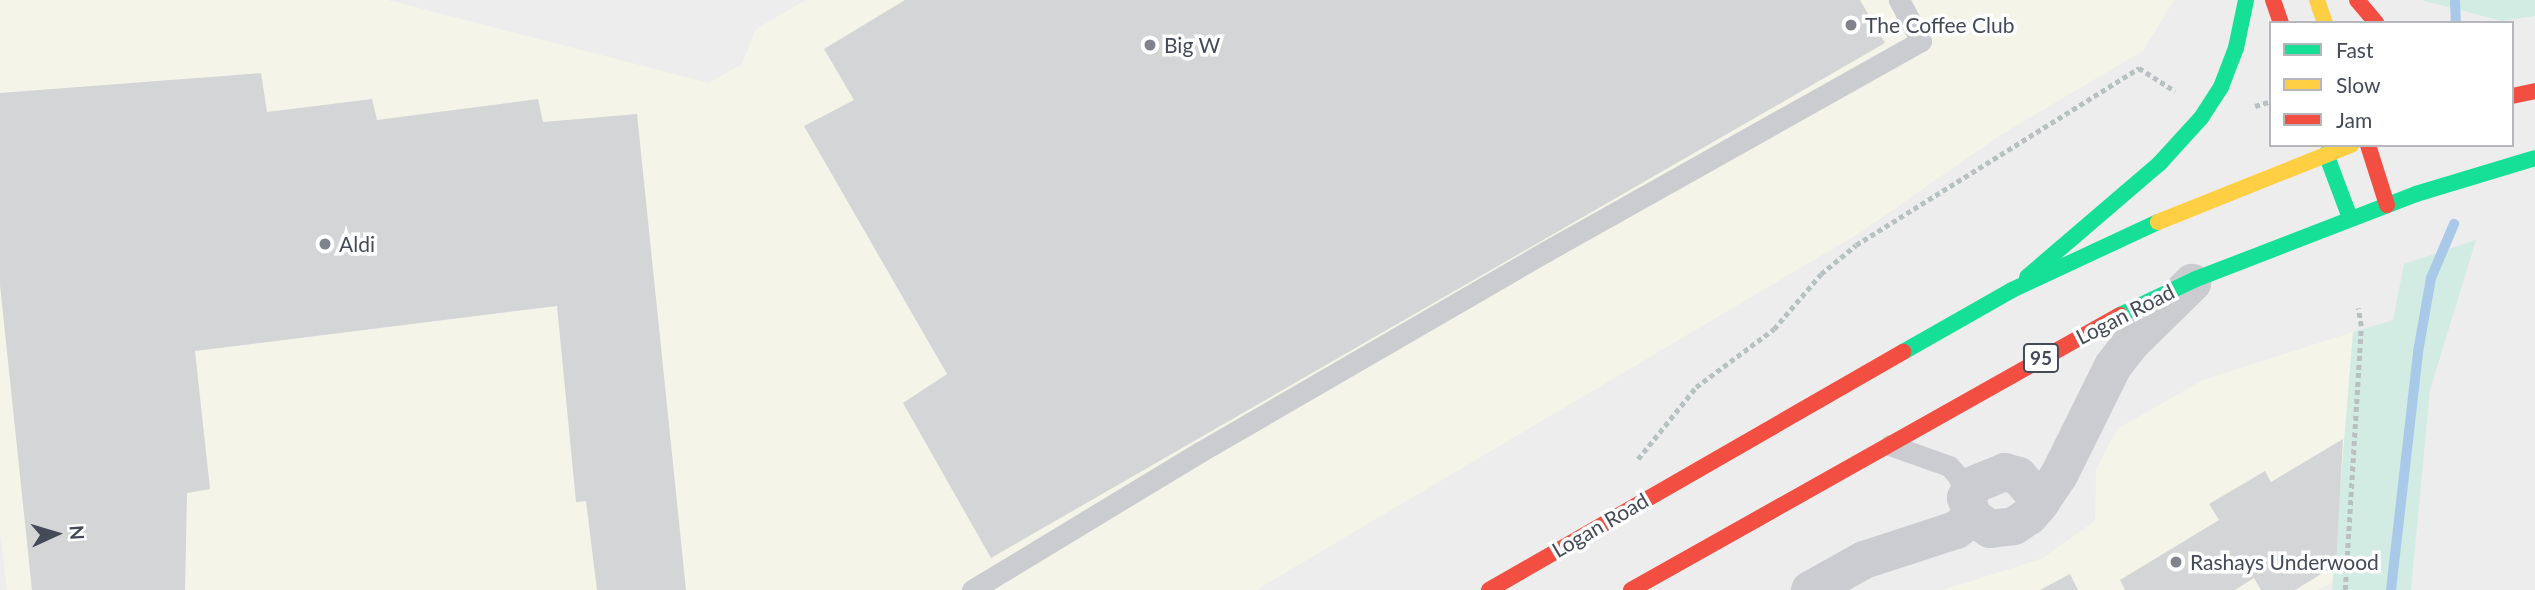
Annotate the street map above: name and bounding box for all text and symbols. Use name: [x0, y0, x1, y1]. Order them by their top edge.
place label: The Coffee Club: [1865, 12, 2015, 38]
marker: The Coffee Club: [1843, 17, 1859, 33]
legend: [2269, 21, 2514, 147]
place label: Big W: [1164, 32, 1220, 58]
marker: Big W: [1142, 37, 1158, 53]
text: Fast: [2336, 37, 2373, 62]
text: Slow: [2336, 72, 2380, 97]
text: Jam: [2336, 107, 2372, 132]
place label: Aldi: [339, 231, 375, 257]
marker: Aldi: [317, 236, 333, 252]
street label: Logan Road: [2072, 279, 2178, 349]
road number: 95: [2022, 342, 2060, 374]
street label: Logan Road: [1547, 487, 1653, 563]
north arrow: [21, 499, 91, 569]
text: N: [65, 524, 89, 541]
place label: Rashays Underwood: [2190, 549, 2379, 575]
marker: Rashays Underwood: [2168, 554, 2184, 570]

